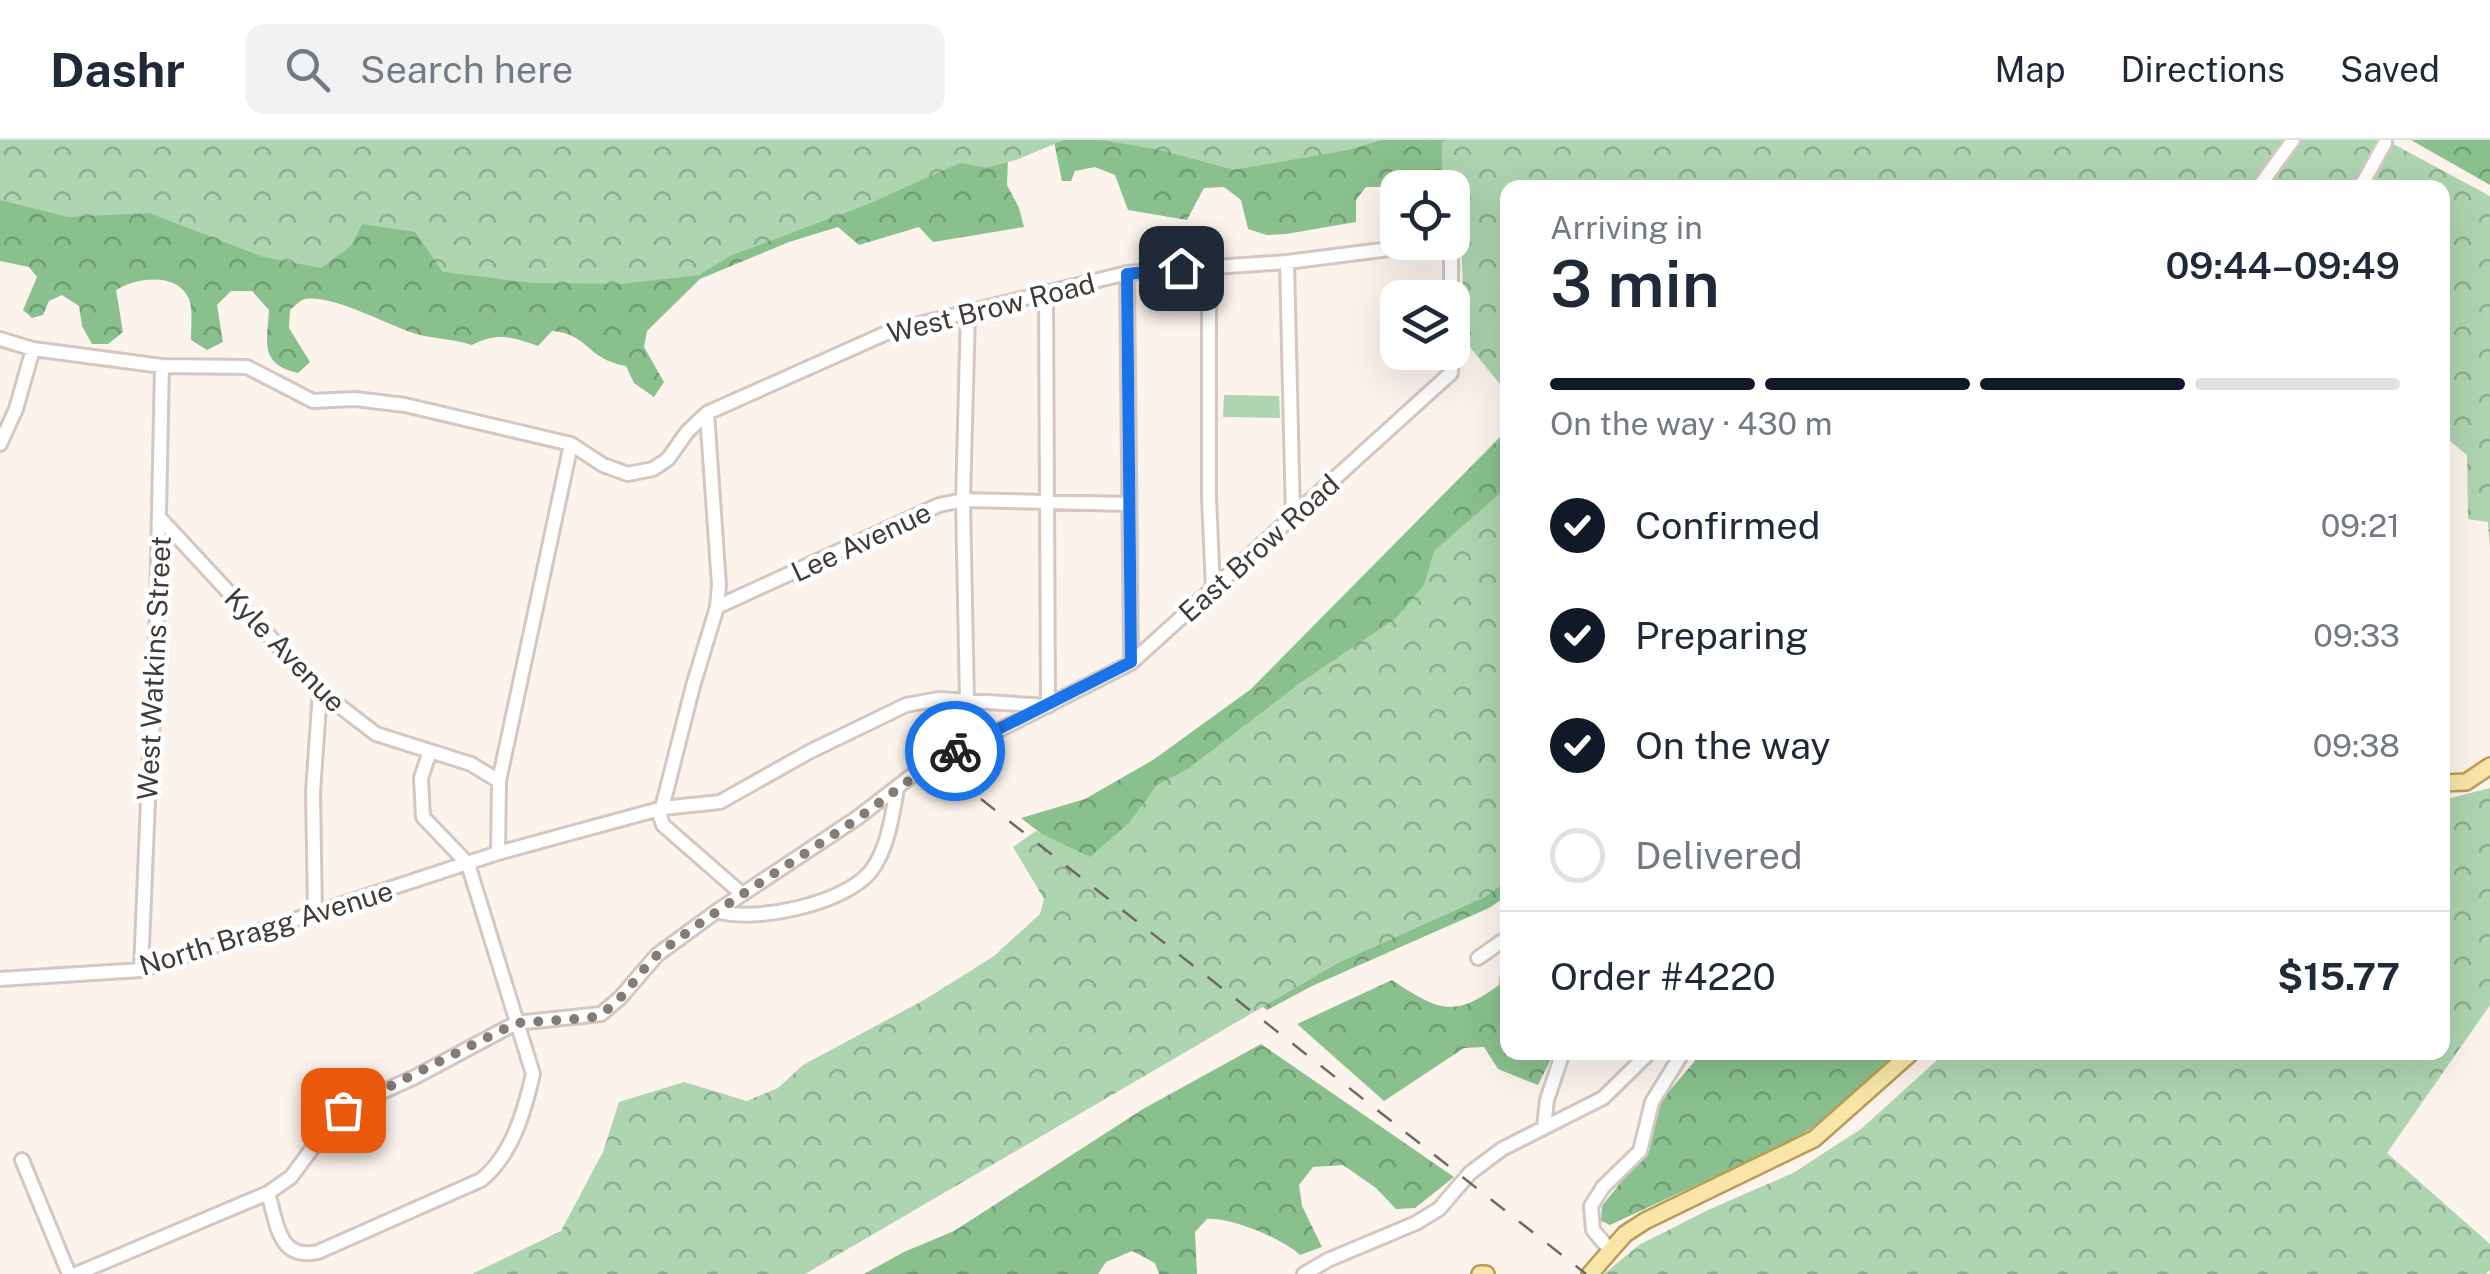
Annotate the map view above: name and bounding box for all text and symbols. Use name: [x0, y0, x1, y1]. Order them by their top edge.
search box: [245, 24, 945, 114]
text: Dashr: [50, 41, 185, 98]
icon: search: [280, 42, 335, 97]
text: Search here: [360, 47, 573, 92]
text: Map: [1994, 49, 2065, 90]
text: Directions: [2120, 49, 2285, 90]
text: Saved: [2340, 49, 2440, 90]
map controls: [1380, 170, 1470, 370]
button: locate: [1380, 170, 1470, 260]
text: Arriving in: [1550, 209, 1703, 246]
pin: [1139, 226, 1224, 311]
icon: home: [1154, 241, 1209, 296]
text: 09:44–09:49: [2165, 243, 2400, 288]
text: 3 min: [1550, 245, 1720, 322]
street label: West Brow Road: [884, 266, 1098, 349]
button: layers: [1380, 280, 1470, 370]
text: On the way · 430 m: [1550, 405, 1832, 442]
street label: East Brow Road: [1172, 467, 1346, 628]
street label: Lee Avenue: [786, 495, 936, 588]
icon: check: [1550, 498, 1605, 553]
text: Confirmed: [1635, 503, 1820, 548]
text: 09:21: [2321, 507, 2400, 544]
street label: West Watkins Street: [130, 535, 177, 801]
street label: Kyle Avenue: [218, 581, 353, 718]
icon: check: [1550, 608, 1605, 663]
text: Preparing: [1635, 613, 1809, 658]
text: 09:33: [2313, 617, 2400, 654]
courier: [905, 701, 1005, 801]
icon: check: [1550, 718, 1605, 773]
text: On the way: [1635, 723, 1831, 768]
icon: bike: [928, 724, 983, 779]
text: 09:38: [2313, 727, 2400, 764]
text: Delivered: [1635, 833, 1803, 878]
street label: North Bragg Avenue: [135, 873, 397, 982]
text: Order #4220: [1550, 954, 1776, 999]
text: $15.77: [2277, 954, 2400, 999]
pin: [301, 1068, 386, 1153]
icon: bag: [316, 1083, 371, 1138]

